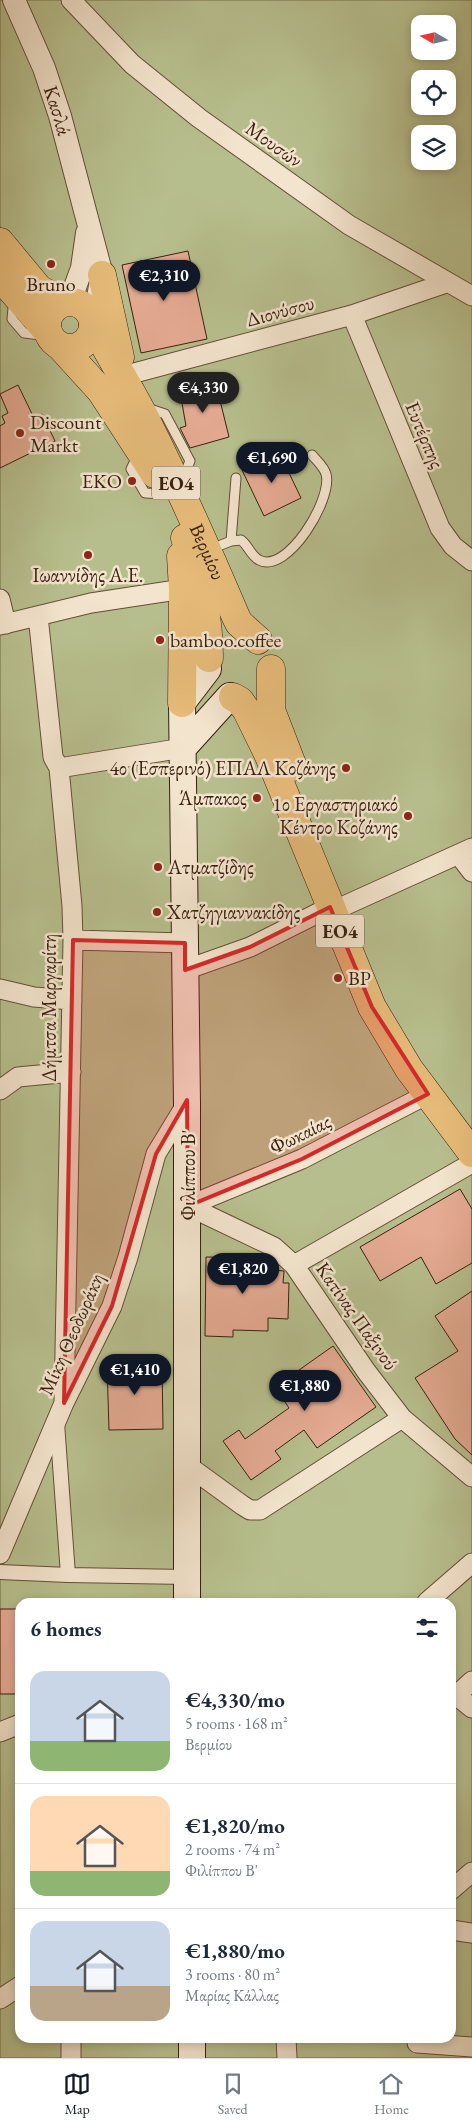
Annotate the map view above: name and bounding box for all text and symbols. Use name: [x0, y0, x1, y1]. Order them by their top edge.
north arrow: [411, 15, 456, 60]
map controls: [411, 15, 456, 170]
button: locate: [411, 70, 456, 115]
street label: Κασλά: [38, 82, 78, 139]
street label: Μουσών: [240, 115, 308, 173]
button: layers: [411, 125, 456, 170]
marker: Bruno: [45, 258, 57, 270]
pin: €2,310: [123, 260, 205, 302]
text: €2,310: [139, 265, 189, 286]
place label: Bruno: [26, 271, 76, 297]
street label: Διονύσου: [243, 289, 317, 333]
pin: €4,330: [162, 372, 244, 414]
text: €4,330: [178, 377, 228, 398]
street label: Ευτέρπης: [399, 398, 451, 472]
place label: Discount Markt: [30, 409, 102, 458]
marker: Discount Markt: [14, 427, 26, 439]
pin: €1,690: [231, 442, 313, 484]
text: €1,690: [247, 447, 297, 468]
road number: ΕΟ4: [152, 466, 200, 499]
place label: EKO: [82, 468, 122, 494]
marker: EKO: [126, 475, 138, 487]
street label: Βερμίου: [184, 519, 231, 584]
marker: Ιωαννίδης Α.Ε.: [82, 549, 94, 561]
place label: Ιωαννίδης Α.Ε.: [33, 562, 143, 588]
place label: bamboo.coffee: [170, 627, 281, 653]
marker: bamboo.coffee: [154, 634, 166, 646]
place label: 4ο (Εσπερινό) ΕΠΑΛ Κοζάνης: [110, 755, 336, 781]
marker: 4ο (Εσπερινό) ΕΠΑΛ Κοζάνης: [340, 762, 352, 774]
place label: Άμπακος: [178, 785, 247, 811]
place label: 1ο Εργαστηριακό Κέντρο Κοζάνης: [272, 791, 398, 840]
marker: Άμπακος: [251, 792, 263, 804]
marker: 1ο Εργαστηριακό Κέντρο Κοζάνης: [402, 810, 414, 822]
place label: Ατματζίδης: [167, 854, 254, 880]
marker: Ατματζίδης: [152, 861, 164, 873]
place label: Χατζηγιαννακίδης: [166, 899, 300, 925]
marker: Χατζηγιαννακίδης: [151, 906, 163, 918]
road number: ΕΟ4: [316, 914, 364, 948]
street label: Δήμτσα Μαργαρίτη: [36, 934, 62, 1082]
place label: BP: [348, 965, 371, 991]
marker: BP: [332, 972, 344, 984]
street label: Φωκαίας: [265, 1108, 335, 1160]
street label: Φιλίππου Β': [175, 1129, 201, 1221]
pin: €1,820: [202, 1252, 284, 1295]
street label: Κατίνας Παξινού: [310, 1257, 404, 1375]
text: €1,820: [218, 1258, 268, 1279]
street label: Μίκη Θεοδωράκη: [32, 1269, 110, 1399]
pin: €1,410: [94, 1354, 176, 1396]
text: €1,410: [110, 1359, 160, 1380]
pin: €1,880: [264, 1370, 346, 1412]
text: €1,880: [280, 1375, 330, 1396]
icon: filters: [413, 1614, 441, 1642]
text: 6 homes: [30, 1615, 102, 1642]
text: €4,330/mo: [185, 1686, 285, 1713]
icon: home: [70, 1691, 130, 1751]
text: 5 rooms · 168 m²: [185, 1713, 288, 1734]
text: Βερμίου: [185, 1734, 232, 1755]
text: €1,820/mo: [185, 1812, 285, 1839]
icon: home: [70, 1816, 130, 1876]
text: 2 rooms · 74 m²: [185, 1839, 280, 1860]
text: Φιλίππου Β': [185, 1860, 258, 1881]
text: €1,880/mo: [185, 1937, 285, 1964]
icon: home: [70, 1941, 130, 2001]
text: 3 rooms · 80 m²: [185, 1964, 280, 1985]
text: Μαρίας Κάλλας: [185, 1985, 279, 2006]
tab: Map: [63, 2070, 91, 2118]
tab: Saved: [218, 2070, 248, 2118]
tab: Home: [374, 2070, 409, 2118]

